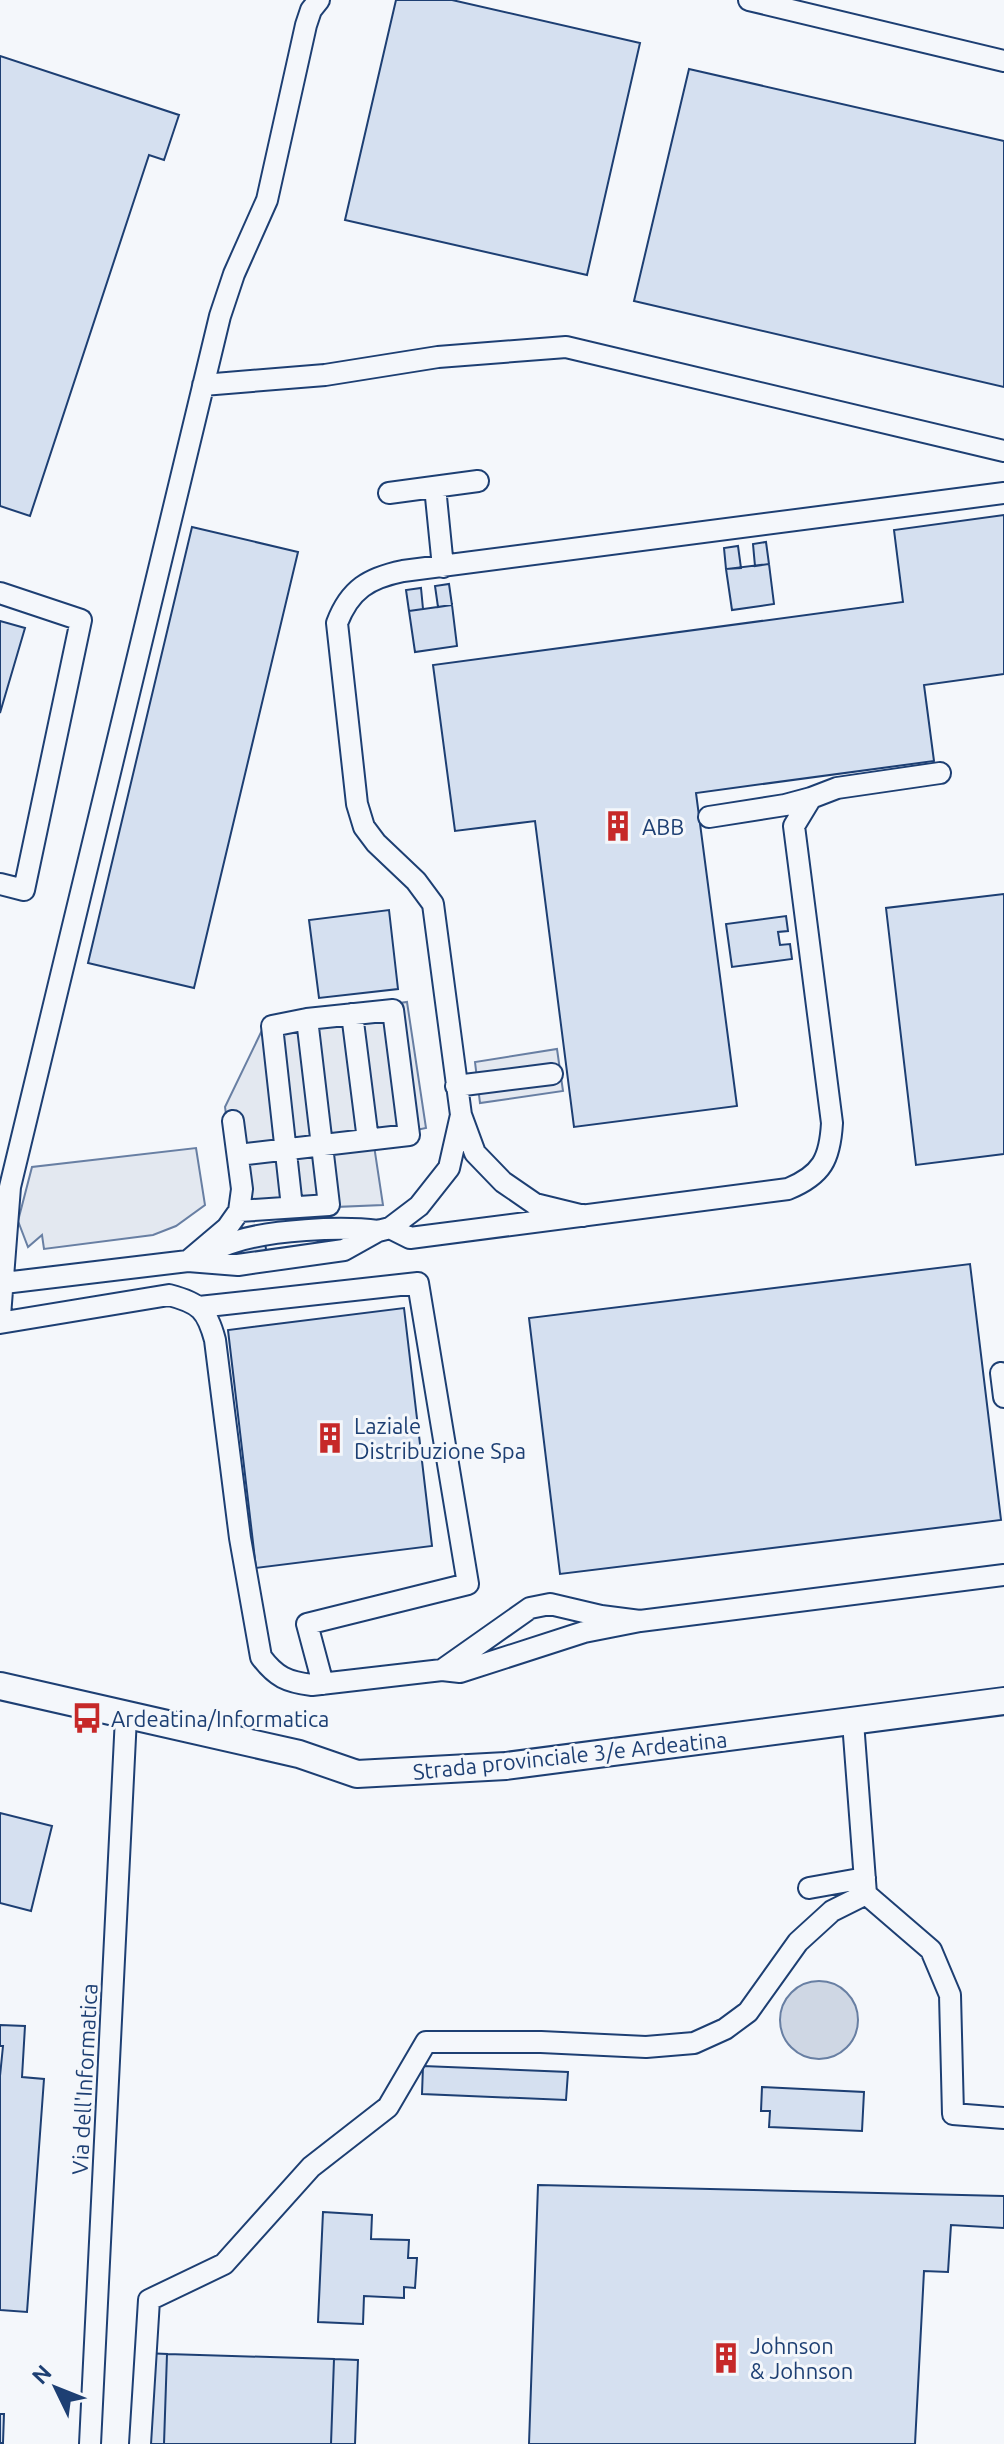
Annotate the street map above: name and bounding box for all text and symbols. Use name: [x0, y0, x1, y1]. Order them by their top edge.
building icon: ABB: [601, 809, 635, 843]
place label: ABB: [642, 814, 684, 839]
place label: Laziale Distribuzione Spa: [354, 1413, 526, 1463]
building icon: Laziale Distribuzione Spa: [313, 1421, 347, 1455]
bus stop icon: Ardeatina/Informatica: [70, 1701, 104, 1735]
place label: Ardeatina/Informatica: [111, 1706, 329, 1731]
street label: Strada provinciale 3/e Ardeatina: [412, 1726, 728, 1784]
street label: Via dell'Informatica: [66, 1983, 102, 2175]
place label: Johnson & Johnson: [750, 2333, 853, 2383]
building icon: Johnson & Johnson: [709, 2341, 743, 2375]
north arrow: [16, 2348, 96, 2428]
text: N: [26, 2359, 56, 2389]

